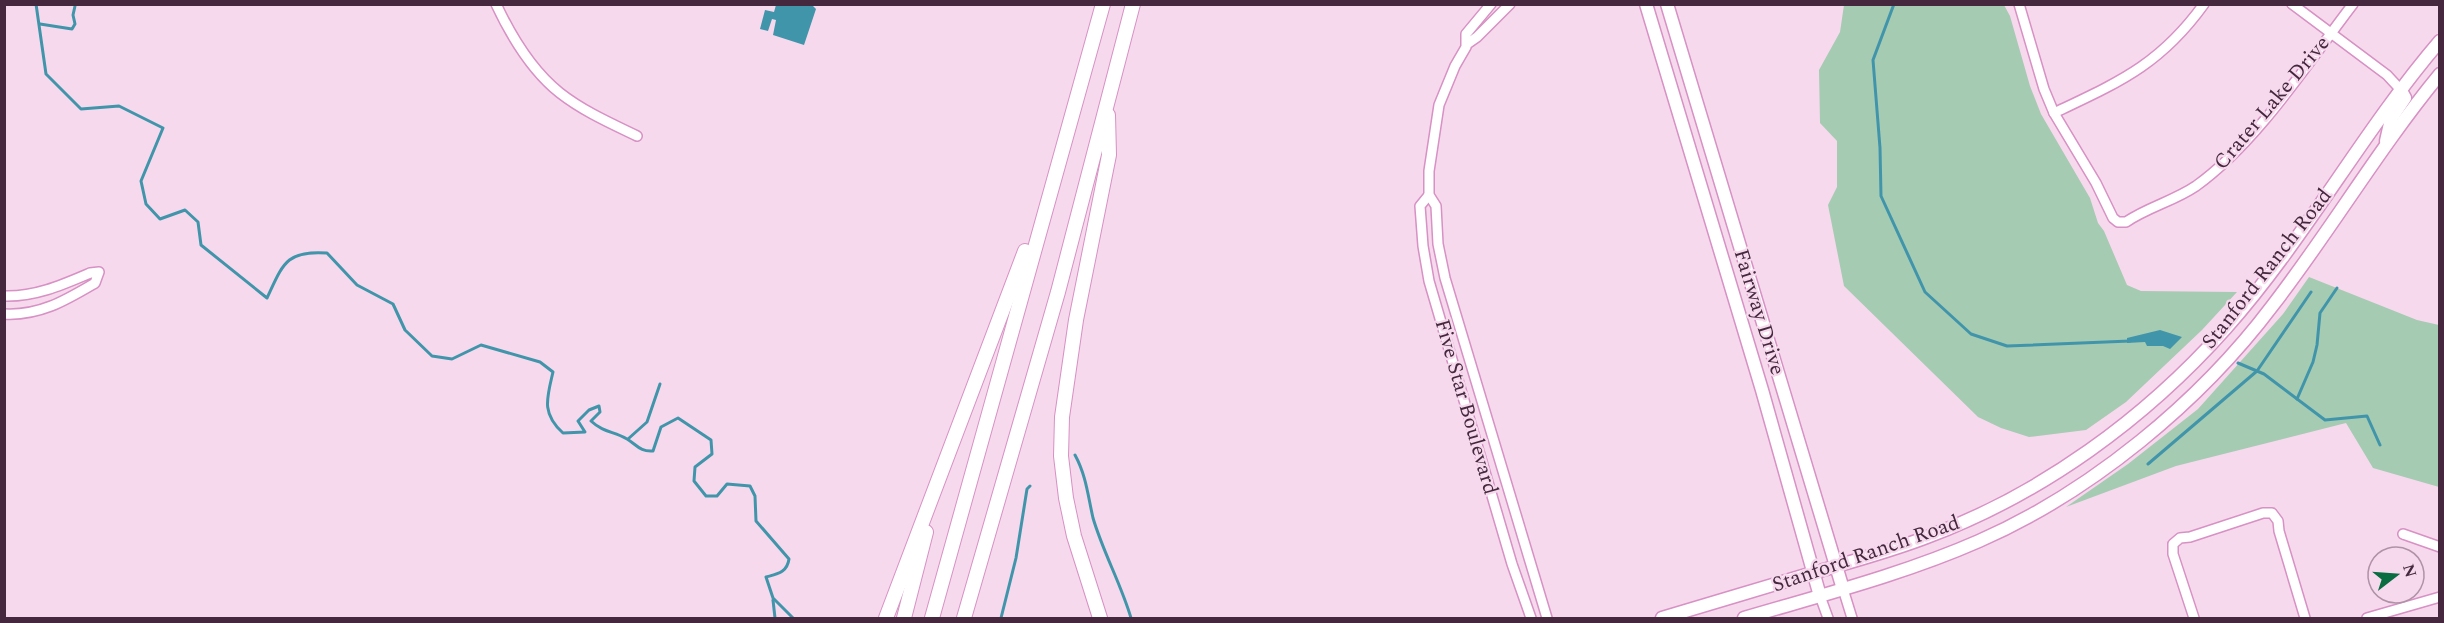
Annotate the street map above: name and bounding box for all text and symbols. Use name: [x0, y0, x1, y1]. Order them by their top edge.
street label: Crater Lake Drive: [2206, 29, 2338, 177]
street label: Stanford Ranch Road: [2194, 182, 2340, 356]
street label: Fairway Drive: [1725, 245, 1793, 379]
street label: Five Star Boulevard: [1426, 315, 1506, 499]
street label: Stanford Ranch Road: [1768, 507, 1964, 601]
north arrow: [2366, 545, 2426, 605]
text: N: [2396, 561, 2423, 581]

